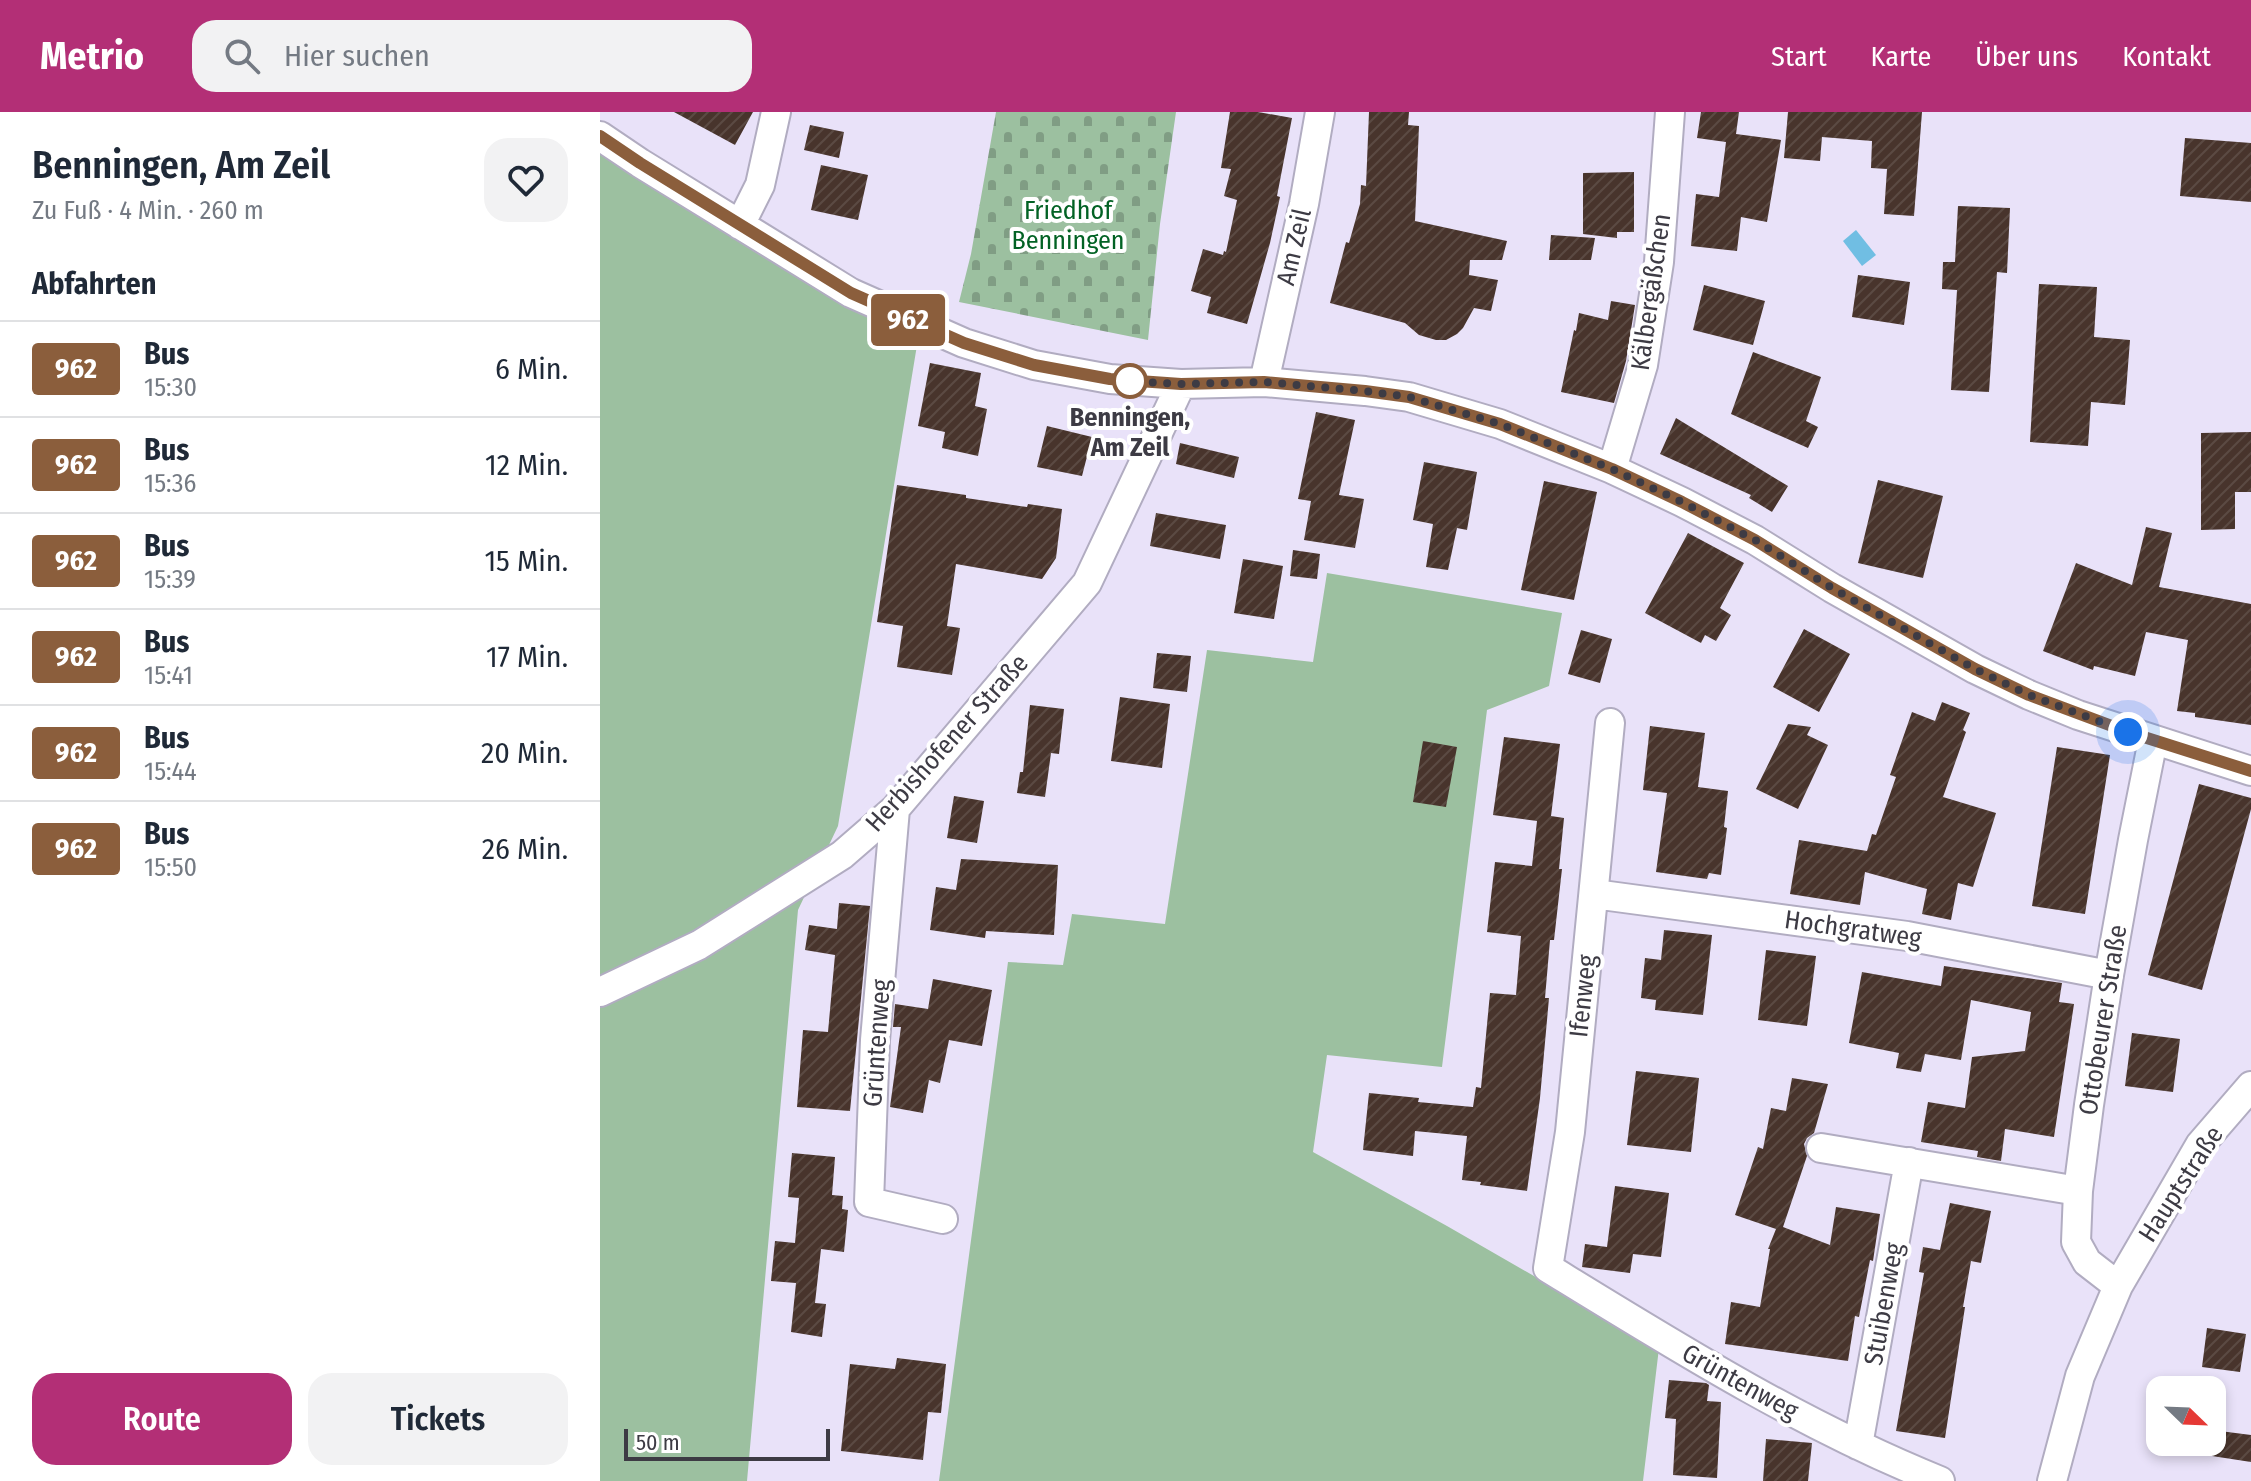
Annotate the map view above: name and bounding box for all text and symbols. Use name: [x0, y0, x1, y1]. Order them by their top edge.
search box: [192, 20, 752, 92]
text: Metrio: [40, 33, 144, 79]
icon: search: [220, 34, 264, 78]
text: Hier suchen: [284, 38, 430, 74]
text: Start: [1771, 40, 1827, 73]
text: Karte: [1871, 40, 1931, 73]
text: Über uns: [1975, 40, 2078, 73]
text: Kontakt: [2122, 40, 2211, 73]
button: heart: [484, 138, 568, 222]
text: Benningen, Am Zeil: [32, 142, 330, 188]
text: Zu Fuß · 4 Min. · 260 m: [32, 195, 264, 226]
park label: Friedhof Benningen: [1011, 195, 1125, 256]
street label: Am Zeil: [1270, 206, 1318, 288]
street label: Kälbergäßchen: [1625, 212, 1677, 372]
text: Abfahrten: [32, 266, 156, 302]
line badge: 962: [862, 294, 954, 346]
text: 962: [887, 303, 929, 336]
text: Bus: [144, 336, 189, 372]
text: 6 Min.: [495, 351, 568, 387]
text: 962: [55, 352, 97, 385]
marker: Benningen, Am Zeil: [1113, 364, 1147, 398]
text: 15:30: [144, 372, 197, 403]
place label: Benningen, Am Zeil: [1070, 402, 1190, 463]
text: Bus: [144, 432, 189, 468]
text: 12 Min.: [485, 447, 568, 483]
text: 962: [55, 448, 97, 481]
text: 15:36: [144, 468, 196, 499]
text: Bus: [144, 528, 189, 564]
text: 15 Min.: [484, 543, 568, 579]
text: 962: [55, 544, 97, 577]
text: 15:39: [144, 564, 196, 595]
text: Bus: [144, 624, 189, 660]
text: 17 Min.: [486, 639, 568, 675]
text: 962: [55, 640, 97, 673]
street label: Herbishofener Straße: [859, 648, 1035, 838]
text: 15:41: [144, 660, 193, 691]
your location: [2108, 712, 2148, 752]
text: Bus: [144, 720, 189, 756]
text: 20 Min.: [481, 735, 568, 771]
text: 962: [55, 736, 97, 769]
text: 15:44: [144, 756, 197, 787]
text: Bus: [144, 816, 189, 852]
text: 26 Min.: [482, 831, 568, 867]
text: 962: [55, 832, 97, 865]
text: 15:50: [144, 852, 197, 883]
street label: Hochgratweg: [1782, 904, 1924, 954]
street label: Ottobeurer Straße: [2073, 923, 2133, 1117]
street label: Ifenweg: [1563, 952, 1603, 1039]
street label: Grüntenweg: [857, 977, 897, 1108]
street label: Hauptstraße: [2132, 1120, 2230, 1248]
street label: Stuibenweg: [1858, 1239, 1910, 1368]
street label: Grüntenweg: [1676, 1337, 1804, 1427]
button: Route: [32, 1373, 292, 1465]
button: Tickets: [308, 1373, 568, 1465]
north arrow: [2146, 1376, 2226, 1456]
map controls: [2146, 1376, 2226, 1456]
scale bar: [624, 1425, 830, 1461]
text: 50 m: [636, 1429, 680, 1456]

